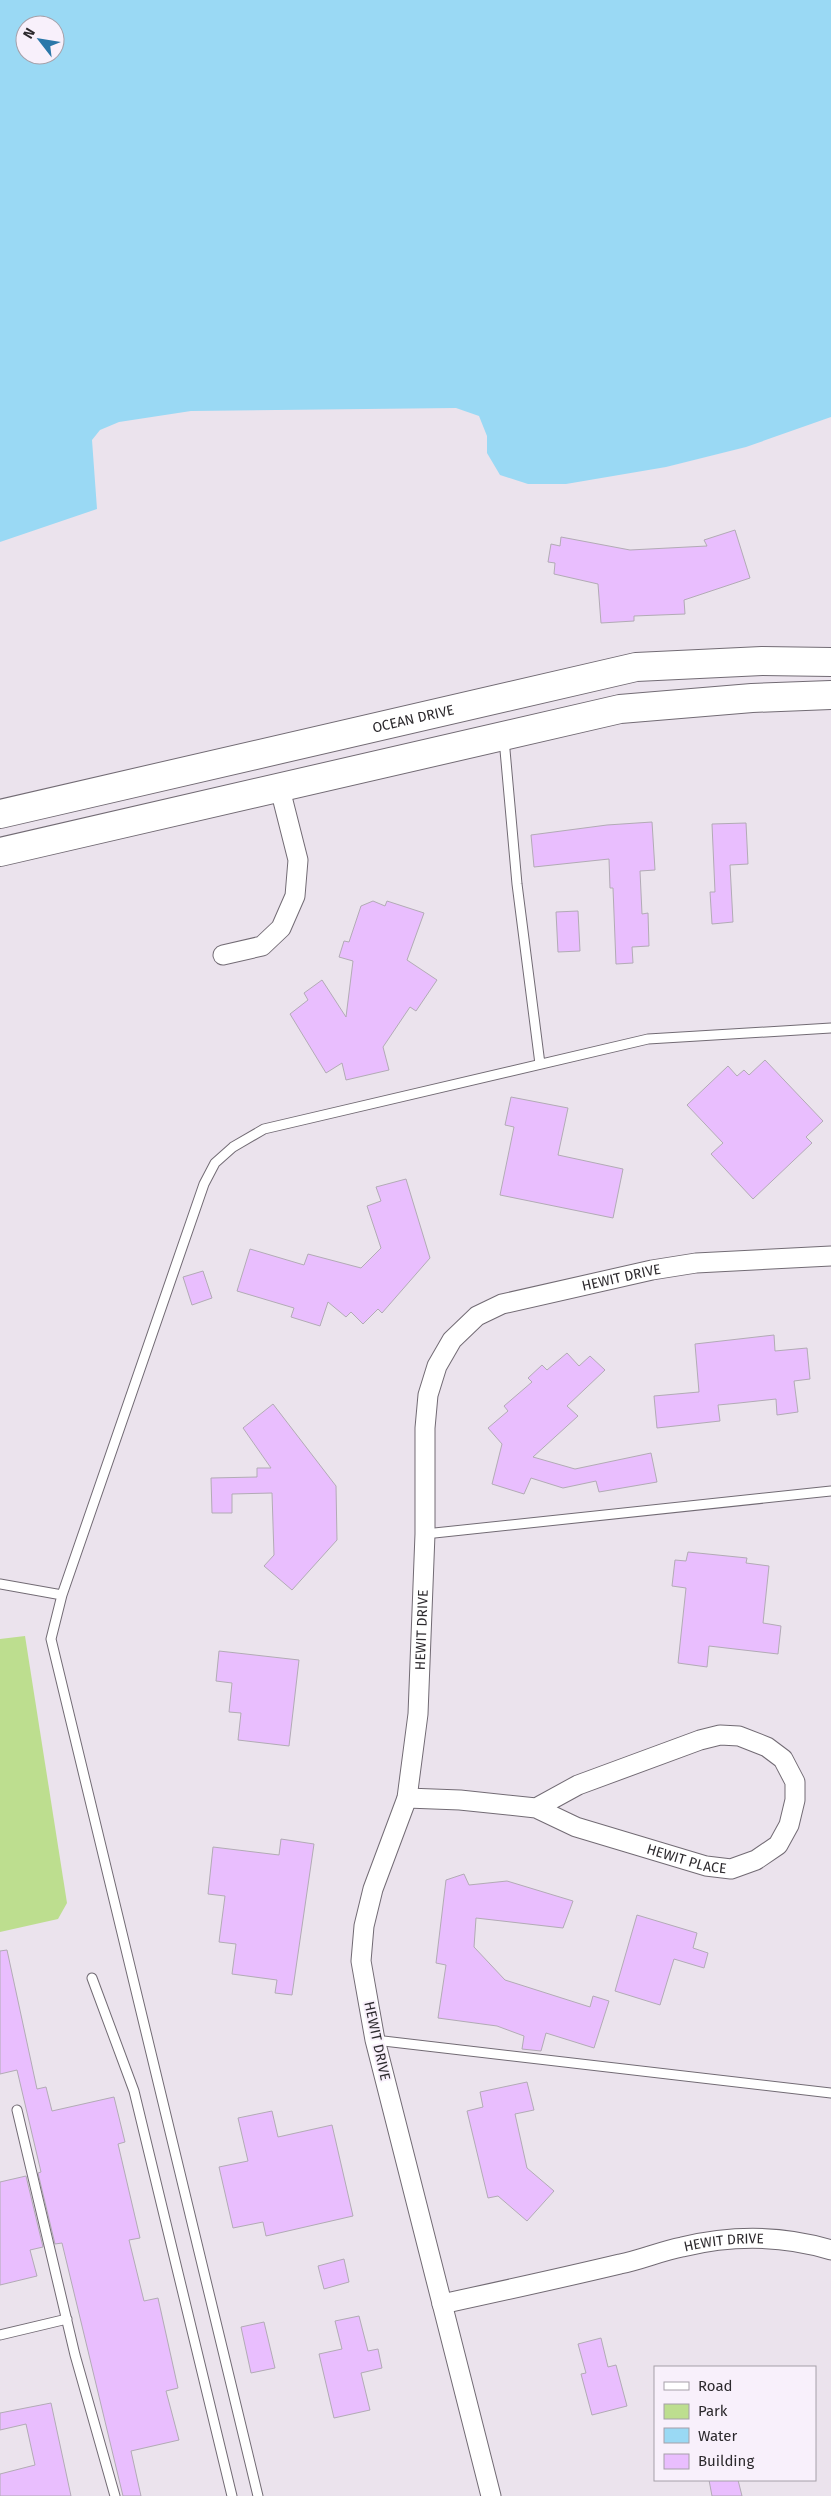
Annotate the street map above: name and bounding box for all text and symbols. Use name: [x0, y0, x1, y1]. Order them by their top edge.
north arrow: [15, 15, 65, 65]
text: N: [20, 25, 39, 42]
street label: OCEAN DRIVE: [371, 701, 456, 736]
street label: HEWIT DRIVE: [580, 1260, 662, 1294]
street label: HEWIT DRIVE: [411, 1589, 431, 1671]
street label: HEWIT PLACE: [645, 1840, 727, 1877]
street label: HEWIT DRIVE: [360, 2000, 394, 2082]
street label: HEWIT DRIVE: [682, 2230, 764, 2255]
legend: [654, 2366, 816, 2481]
text: Road: [698, 2377, 733, 2395]
text: Park: [698, 2402, 728, 2420]
text: Water: [698, 2427, 737, 2445]
text: Building: [698, 2452, 754, 2470]

